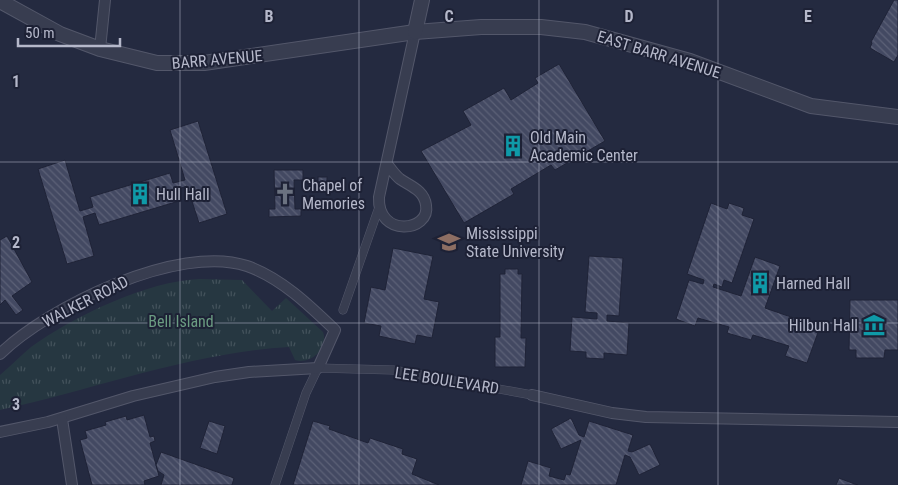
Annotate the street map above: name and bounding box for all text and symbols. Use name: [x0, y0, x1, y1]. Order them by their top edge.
text: B: [265, 7, 274, 26]
text: C: [444, 7, 454, 26]
text: D: [624, 7, 634, 26]
text: E: [804, 7, 812, 26]
scale bar: [18, 15, 120, 47]
text: 50 m: [25, 24, 55, 42]
street label: EAST BARR AVENUE: [595, 27, 723, 82]
street label: BARR AVENUE: [171, 46, 263, 73]
text: 1: [12, 72, 20, 91]
place label: Old Main Academic Center: [530, 128, 638, 165]
building icon: Old Main Academic Center: [500, 133, 526, 159]
place label: Chapel of Memories: [302, 176, 365, 213]
building icon: Hull Hall: [127, 181, 153, 207]
church icon: Chapel of Memories: [272, 181, 298, 207]
place label: Hull Hall: [156, 185, 210, 204]
place label: Mississippi State University: [466, 224, 565, 261]
school or university icon: Mississippi State University: [436, 229, 462, 255]
text: 2: [12, 233, 20, 252]
building icon: Harned Hall: [747, 270, 773, 296]
street label: WALKER ROAD: [39, 272, 131, 331]
place label: Harned Hall: [776, 274, 850, 293]
park label: Bell Island: [148, 312, 214, 331]
museum icon: Hilbun Hall: [861, 312, 887, 338]
place label: Hilbun Hall: [789, 316, 858, 335]
street label: LEE BOULEVARD: [393, 363, 500, 398]
text: 3: [12, 395, 20, 414]

